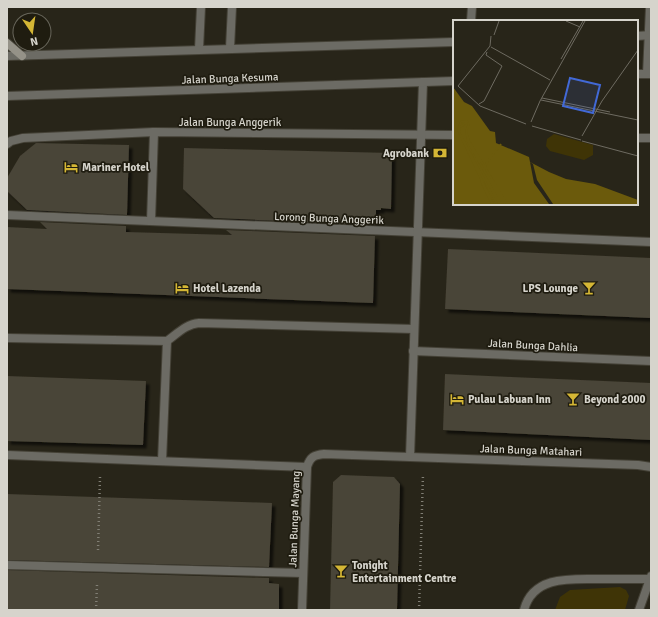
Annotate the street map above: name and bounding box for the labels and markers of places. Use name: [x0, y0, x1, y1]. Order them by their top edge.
bank icon: Agrobank: [432, 145, 448, 161]
place label: Agrobank: [383, 147, 429, 160]
hotel icon: Mariner Hotel: [63, 159, 79, 175]
place label: Mariner Hotel: [82, 161, 150, 174]
hotel icon: Hotel Lazenda: [174, 280, 190, 296]
bar icon: LPS Lounge: [581, 280, 597, 296]
place label: Hotel Lazenda: [193, 282, 261, 295]
place label: LPS Lounge: [522, 282, 579, 295]
hotel icon: Pulau Labuan Inn: [449, 391, 465, 407]
bar icon: Beyond 2000: [565, 391, 581, 407]
place label: Pulau Labuan Inn: [468, 393, 551, 406]
place label: Beyond 2000: [584, 393, 645, 406]
place label: Tonight Entertainment Centre: [352, 559, 457, 585]
bar icon: Tonight Entertainment Centre: [333, 563, 349, 579]

